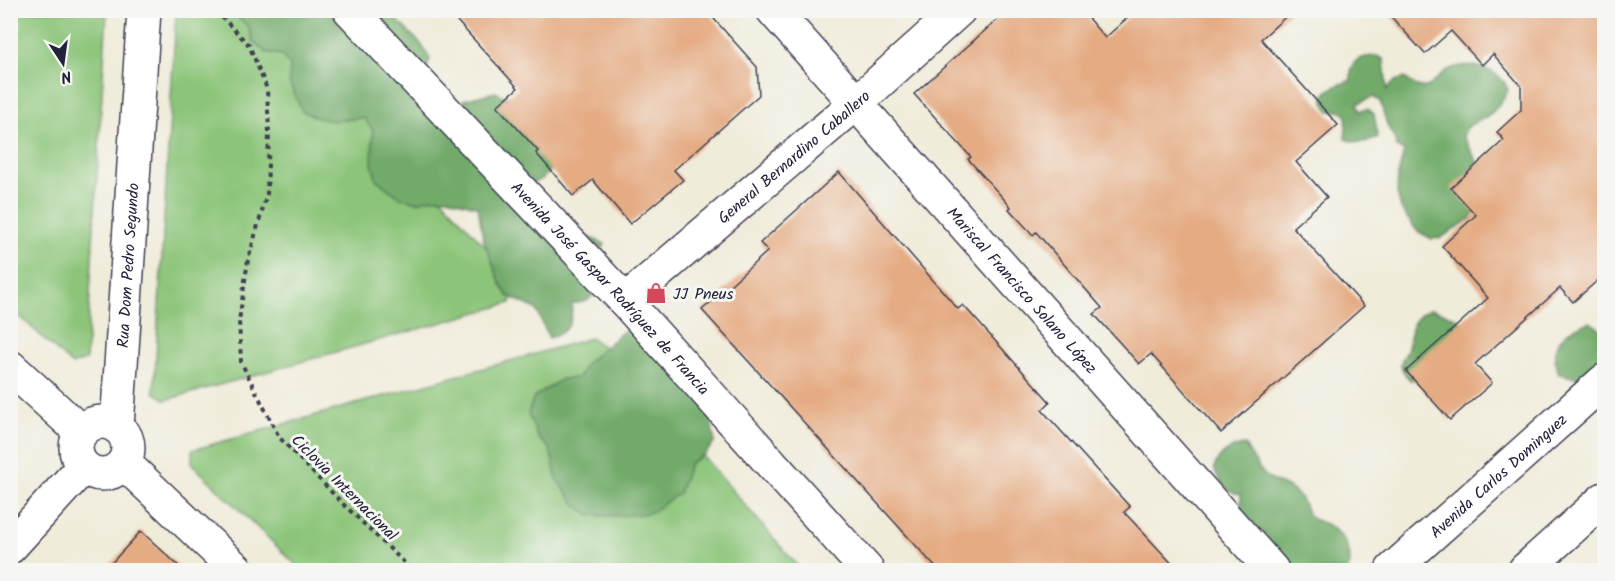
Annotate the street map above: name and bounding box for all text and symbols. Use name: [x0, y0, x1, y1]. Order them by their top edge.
north arrow: [33, 33, 93, 93]
text: N: [58, 63, 74, 89]
street label: General Bernardino Caballero: [713, 85, 877, 230]
street label: Avenida José Gaspar Rodríguez de Francia: [504, 176, 715, 401]
street label: Rua Dom Pedro Segundo: [111, 182, 147, 349]
street label: Mariscal Francisco Solano López: [940, 202, 1103, 380]
shop icon: JJ Pneus: [644, 281, 668, 305]
place label: JJ Pneus: [673, 282, 734, 307]
street label: Avenida Carlos Dominguez: [1425, 408, 1573, 545]
street label: Ciclovia Internacional: [285, 429, 403, 547]

